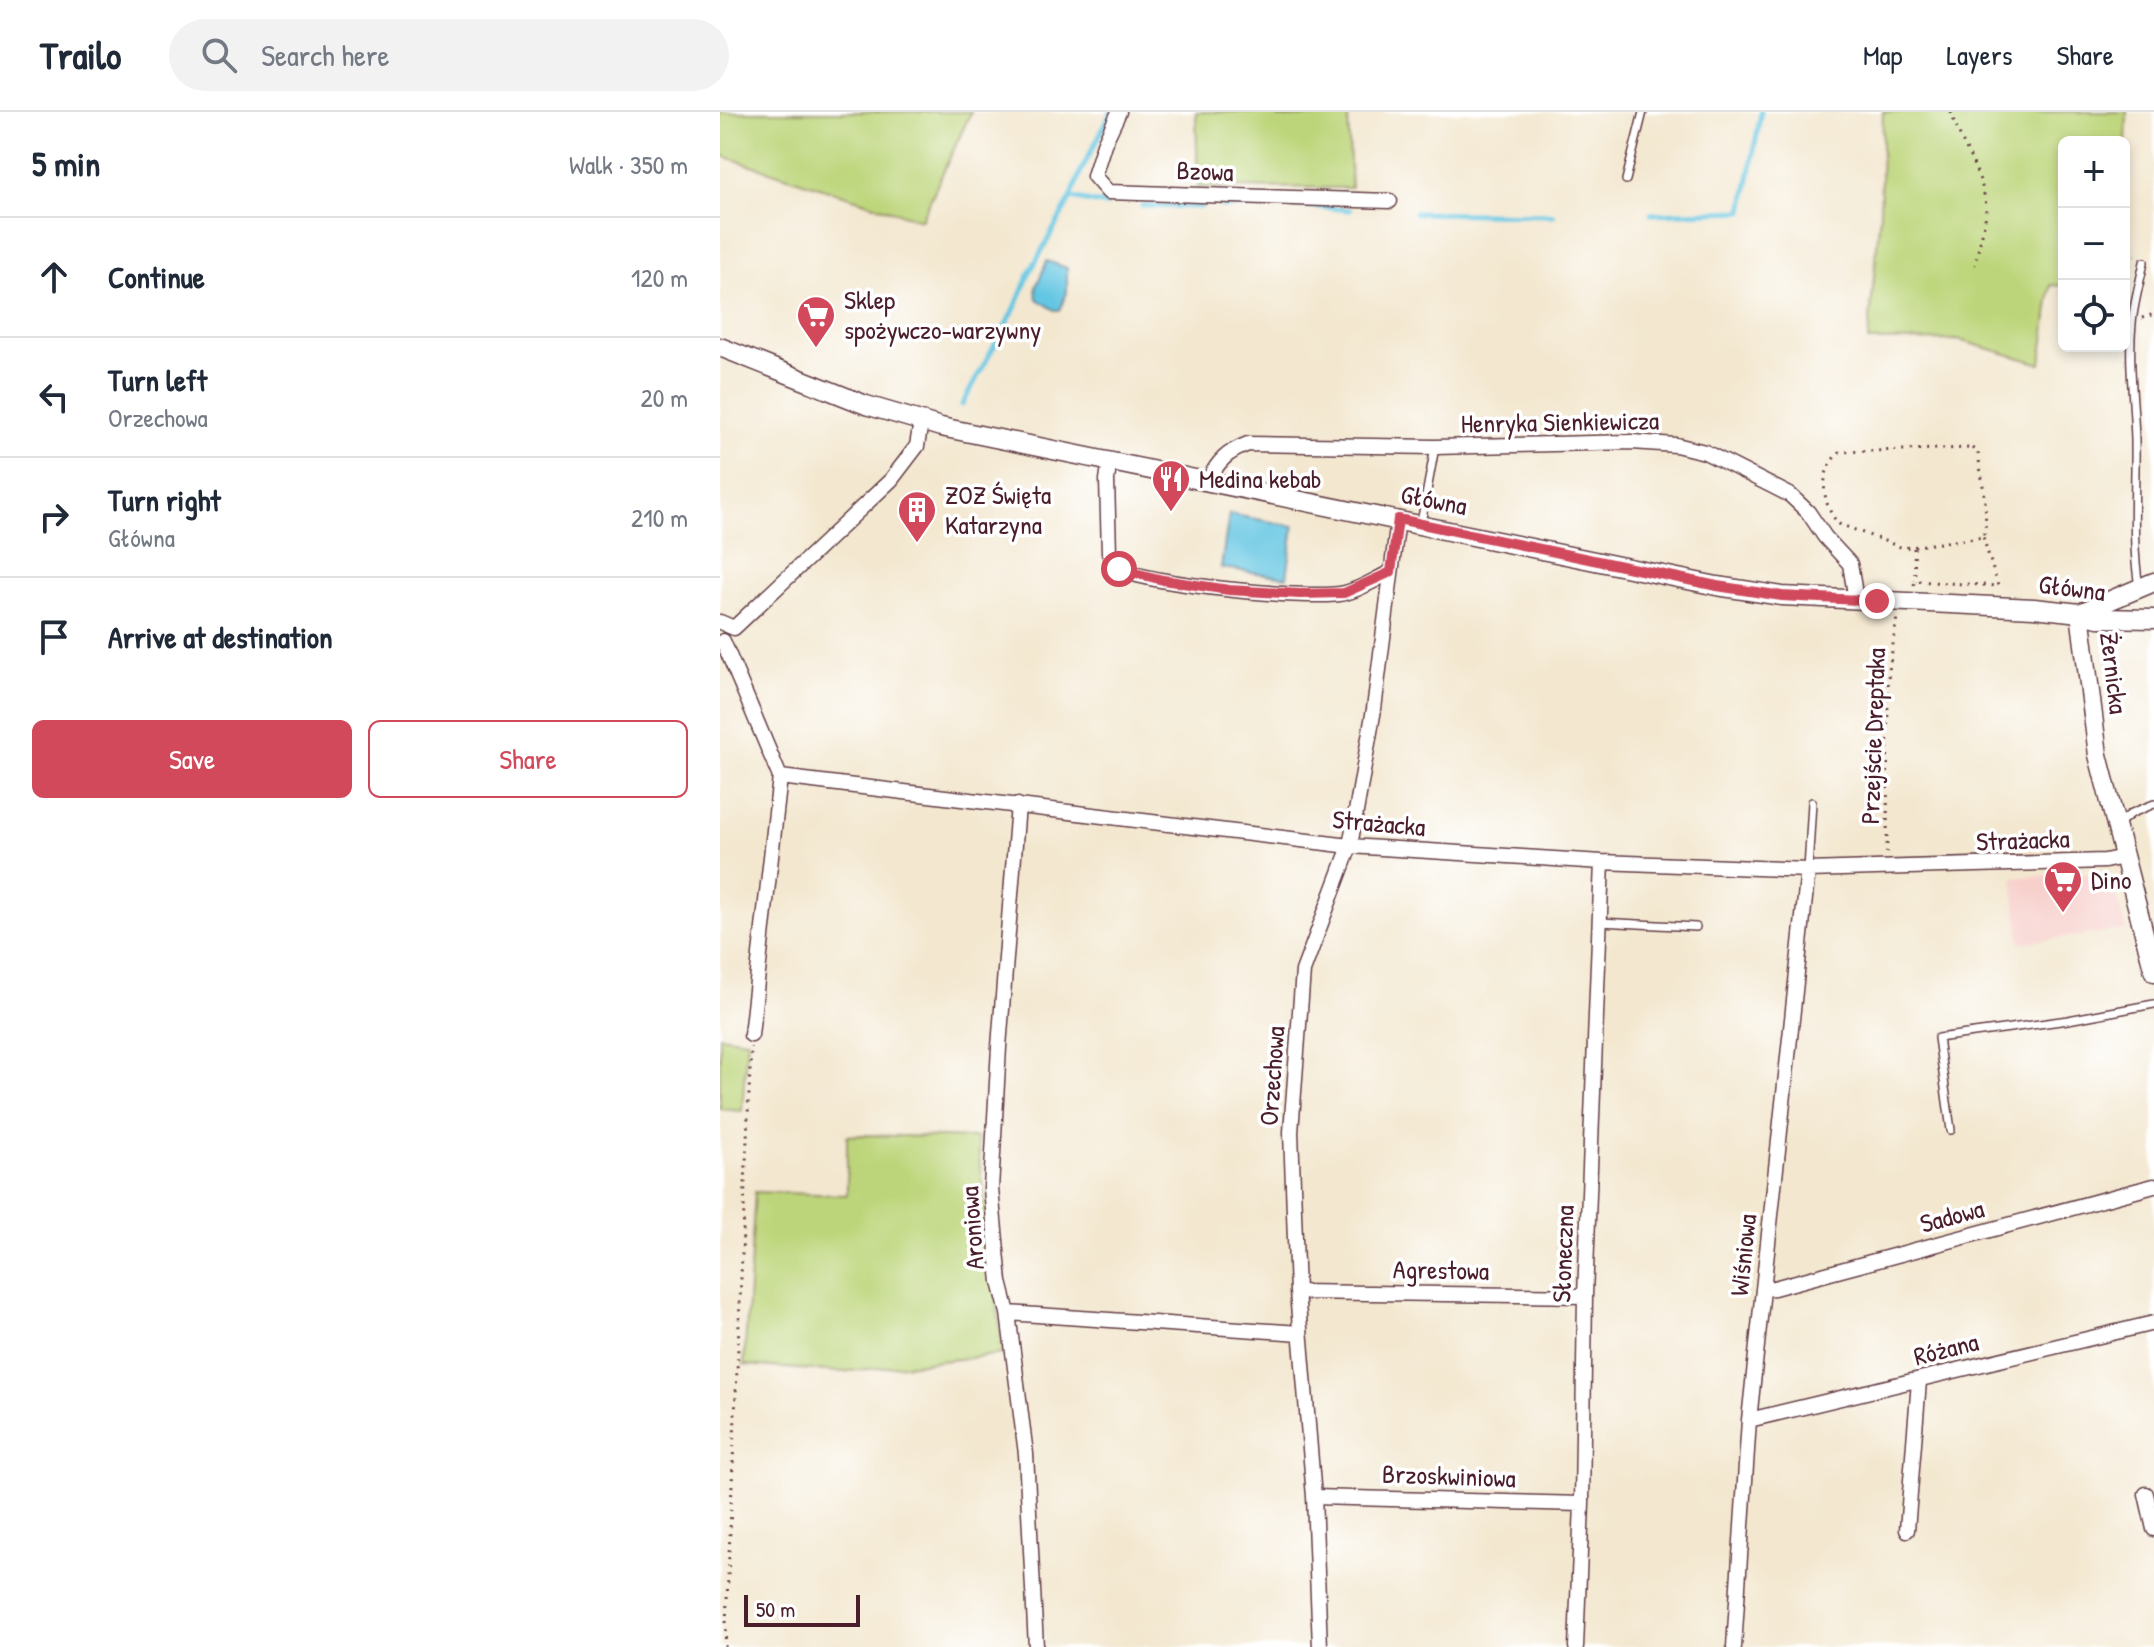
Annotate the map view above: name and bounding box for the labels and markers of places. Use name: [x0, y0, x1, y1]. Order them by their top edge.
place label: Sklep spożywczo-warzywny: [844, 282, 1041, 347]
supermarket icon: Sklep spożywczo-warzywny: [795, 294, 837, 349]
restaurant icon: Medina kebab: [1150, 458, 1192, 513]
place label: Medina kebab: [1199, 461, 1321, 496]
place label: ZOZ Święta Katarzyna: [945, 477, 1051, 542]
building icon: ZOZ Święta Katarzyna: [896, 489, 938, 544]
supermarket icon: Dino: [2042, 859, 2084, 914]
place label: Dino: [2091, 862, 2131, 897]

